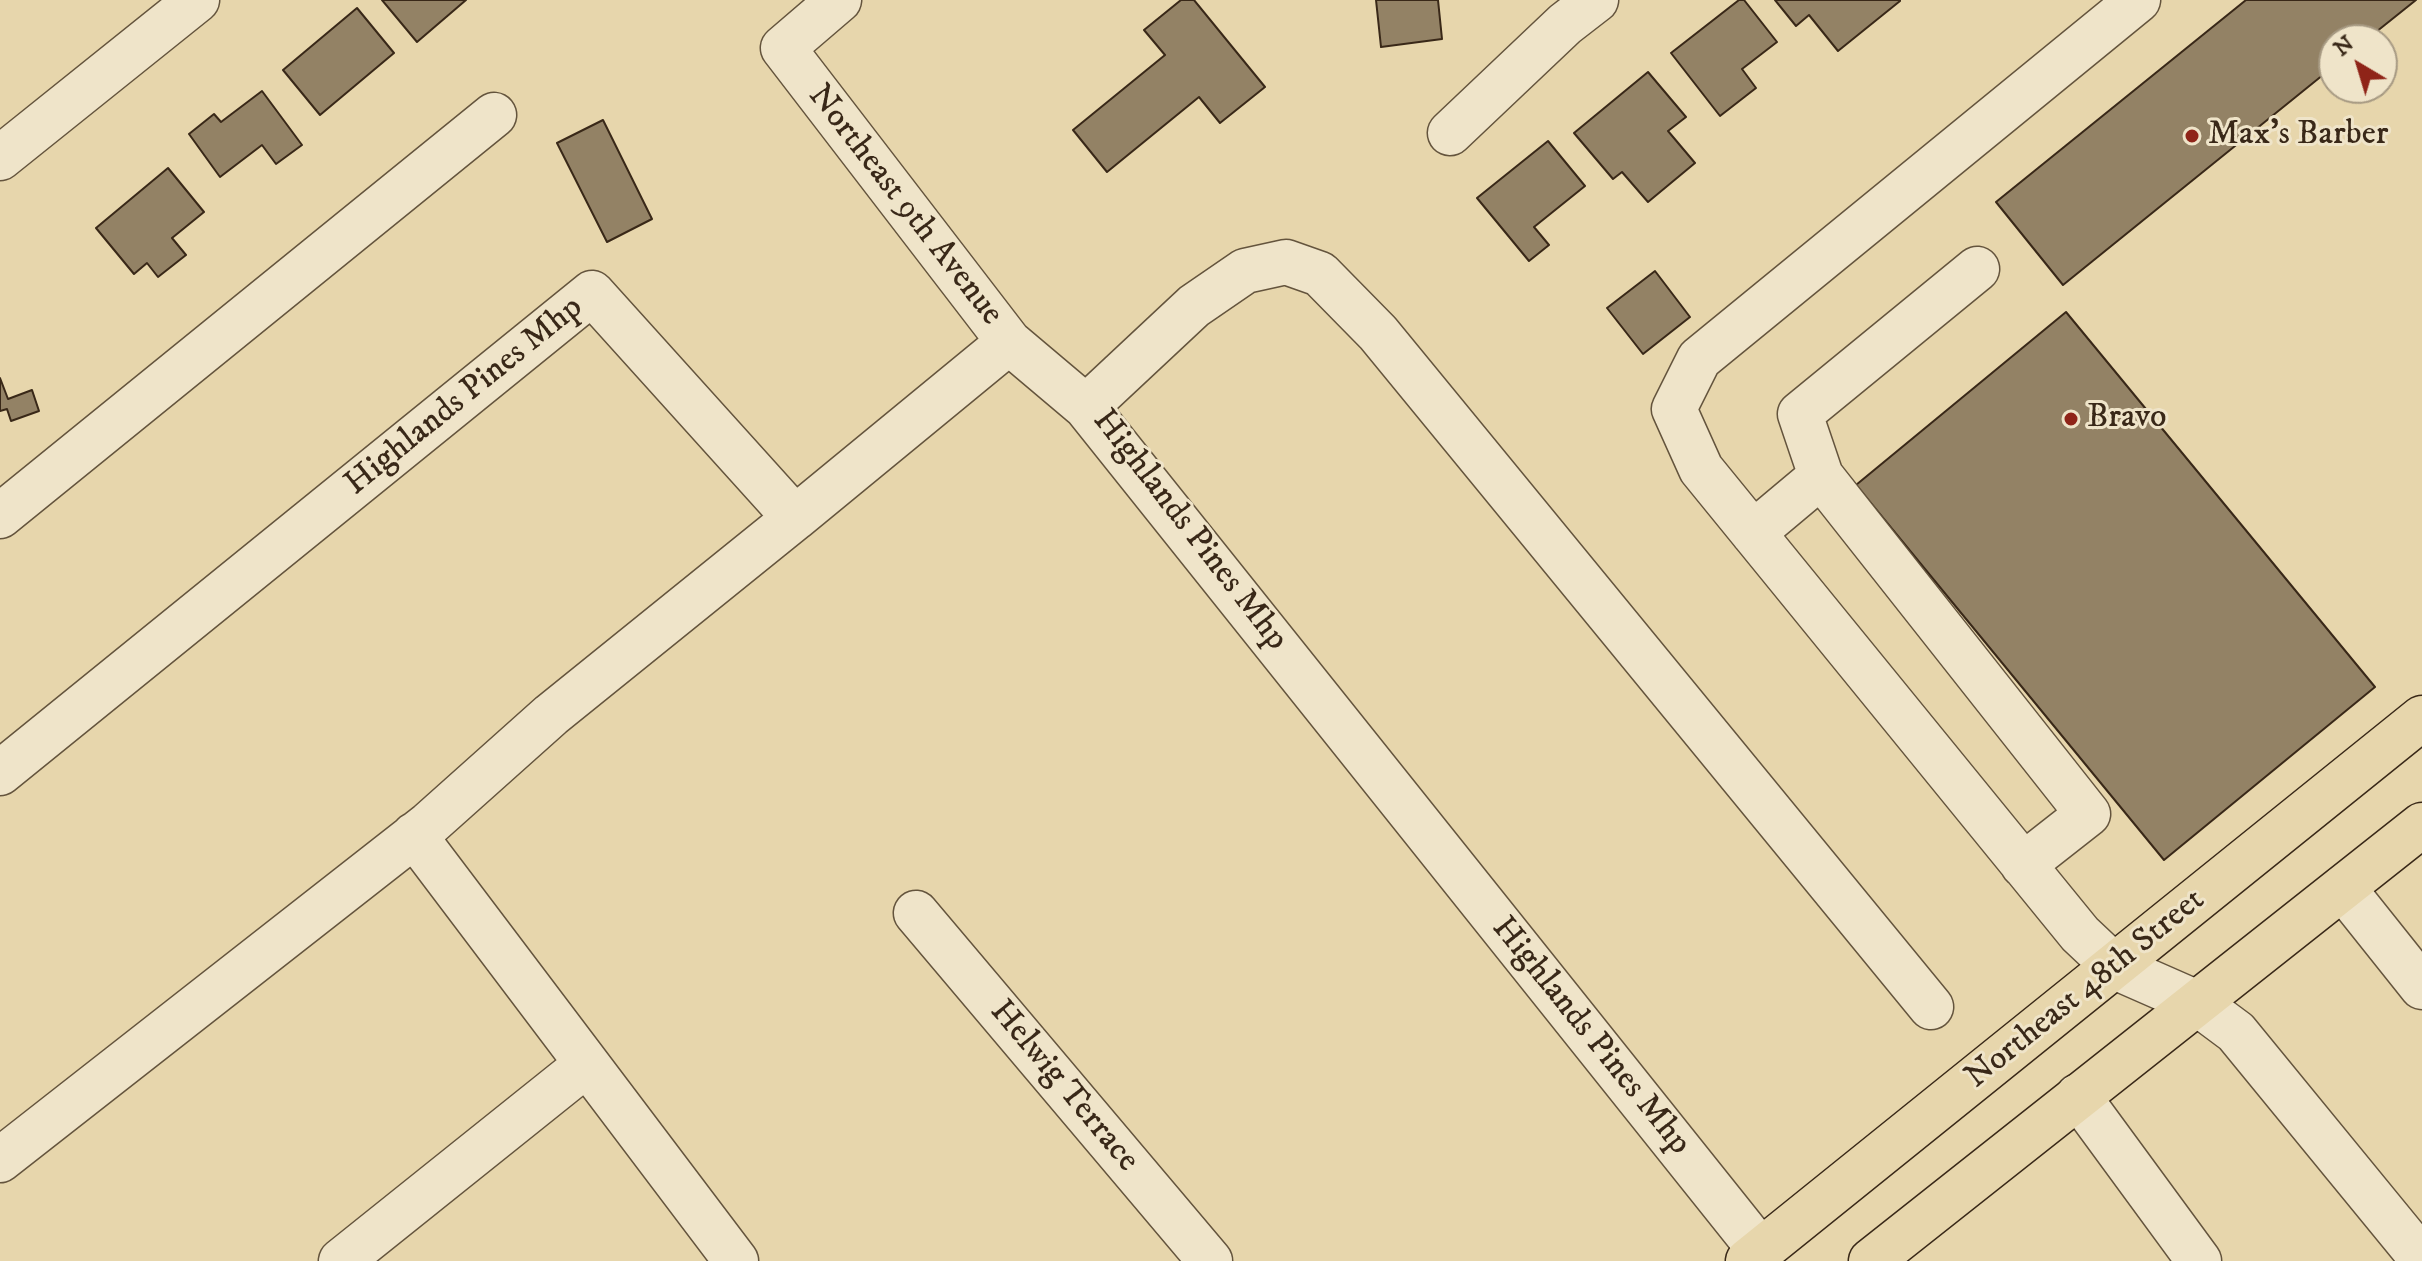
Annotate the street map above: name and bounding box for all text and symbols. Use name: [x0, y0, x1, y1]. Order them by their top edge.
north arrow: [2318, 24, 2398, 104]
text: N: [2329, 30, 2360, 62]
street label: Northeast 9th Avenue: [797, 78, 1011, 334]
place label: Max’s Barber: [2208, 116, 2388, 156]
marker: Max’s Barber: [2183, 127, 2201, 145]
street label: Highlands Pines Mhp: [338, 288, 592, 506]
place label: Bravo: [2087, 399, 2167, 439]
street label: Highlands Pines Mhp: [1082, 402, 1296, 660]
marker: Bravo: [2062, 410, 2080, 428]
street label: Northeast 48th Street: [1958, 881, 2214, 1099]
street label: Highlands Pines Mhp: [1481, 910, 1699, 1164]
street label: Helwig Terrace: [979, 993, 1147, 1181]

